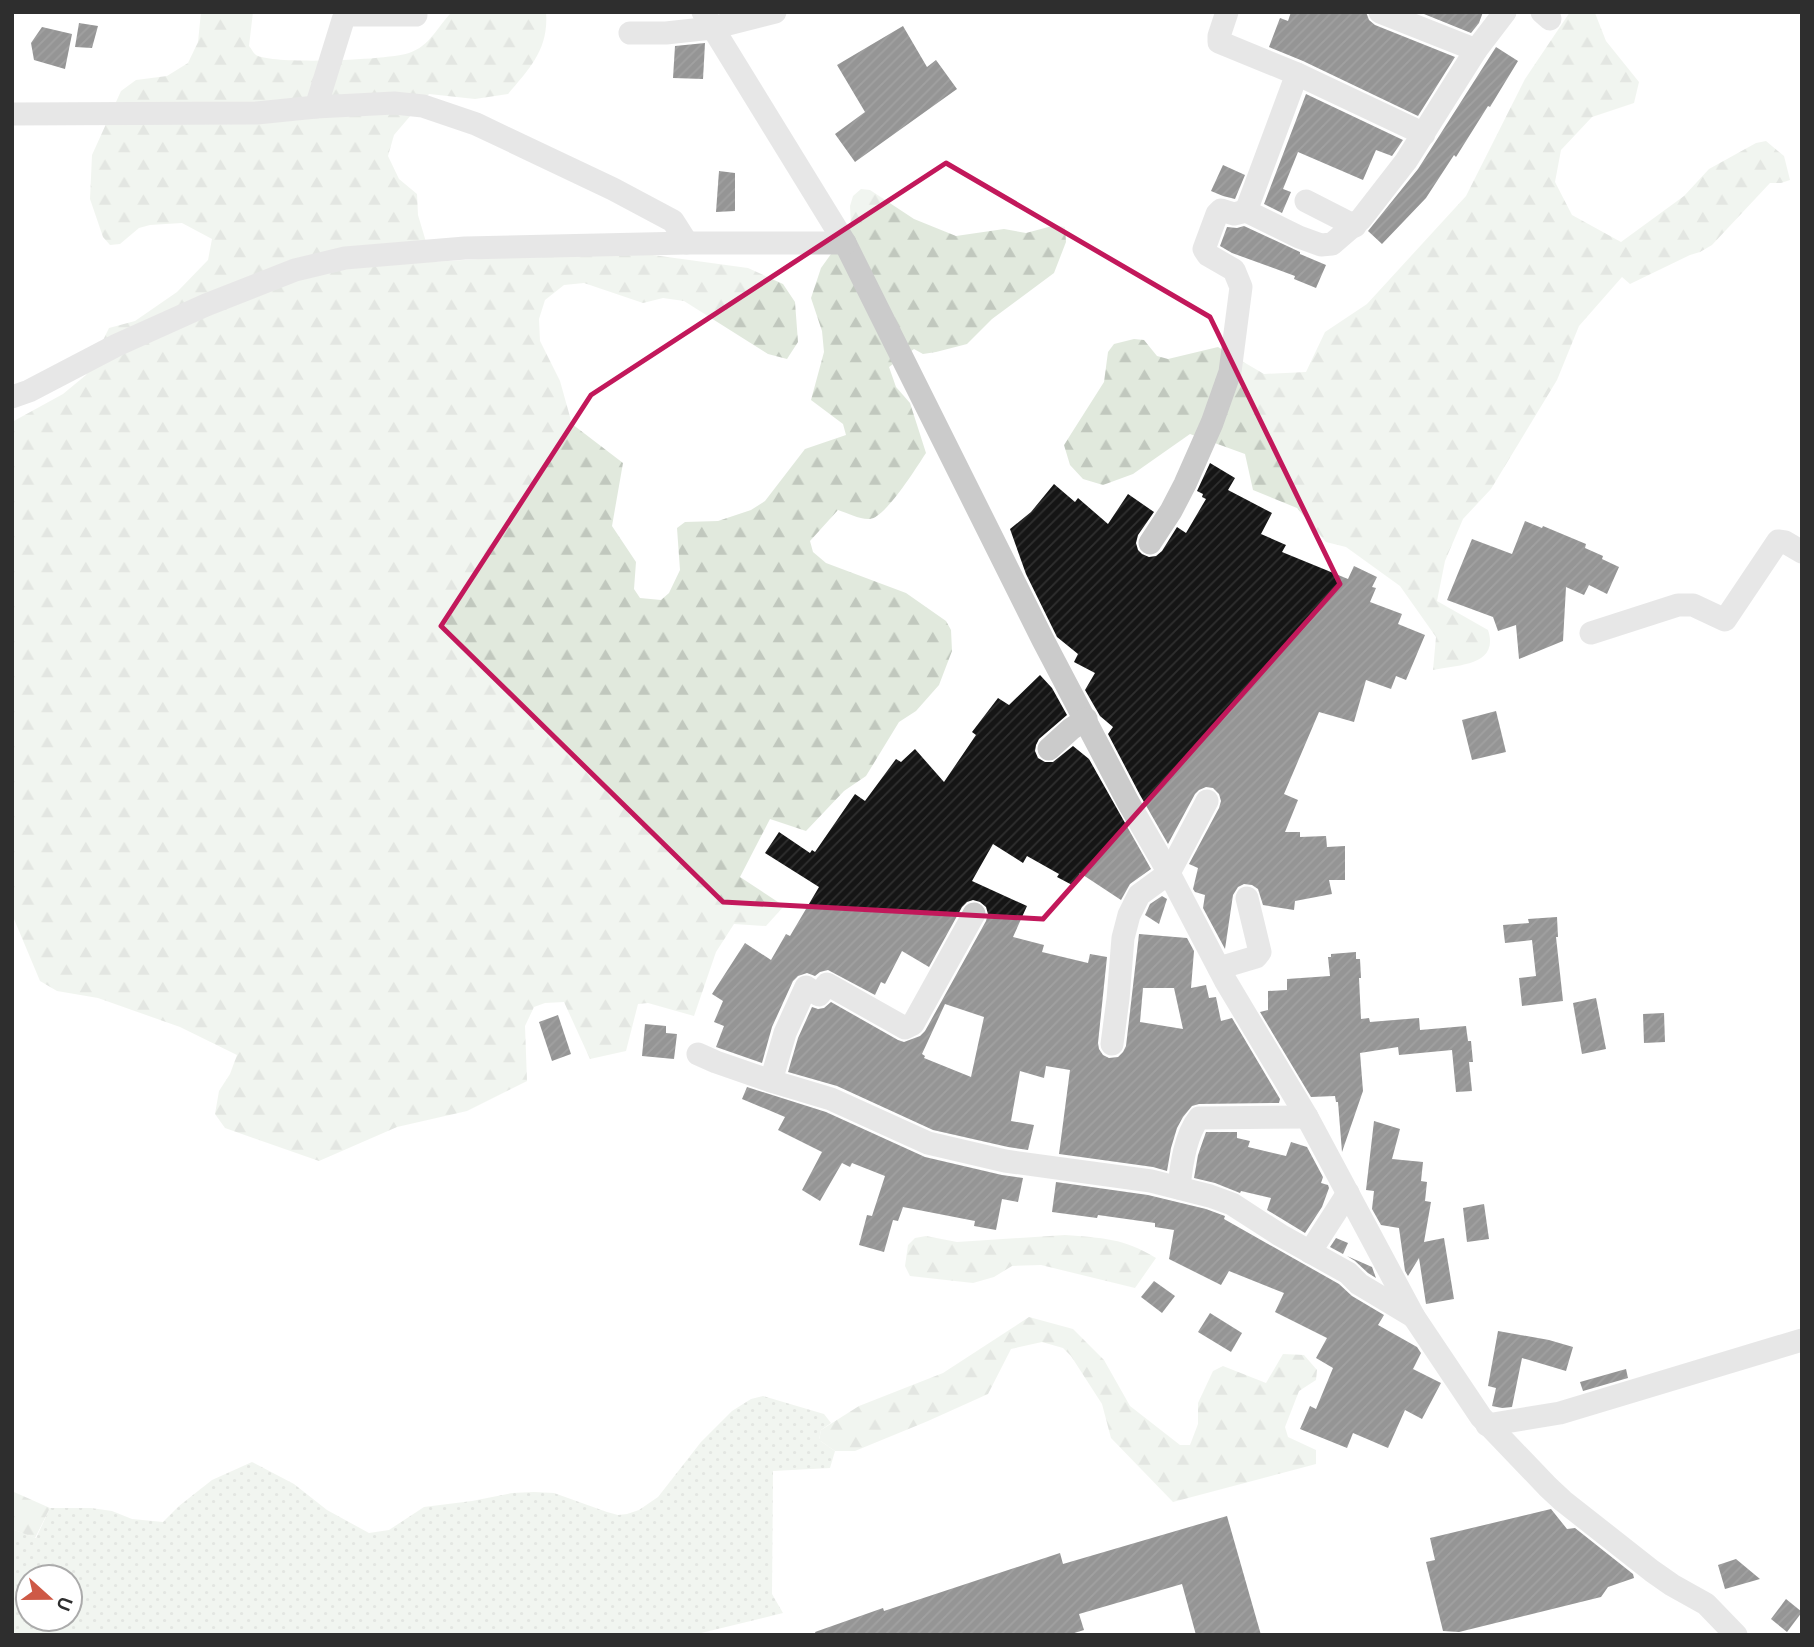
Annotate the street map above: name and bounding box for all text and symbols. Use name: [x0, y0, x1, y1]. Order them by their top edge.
north arrow: [14, 1563, 84, 1633]
text: U: [50, 1593, 78, 1614]

